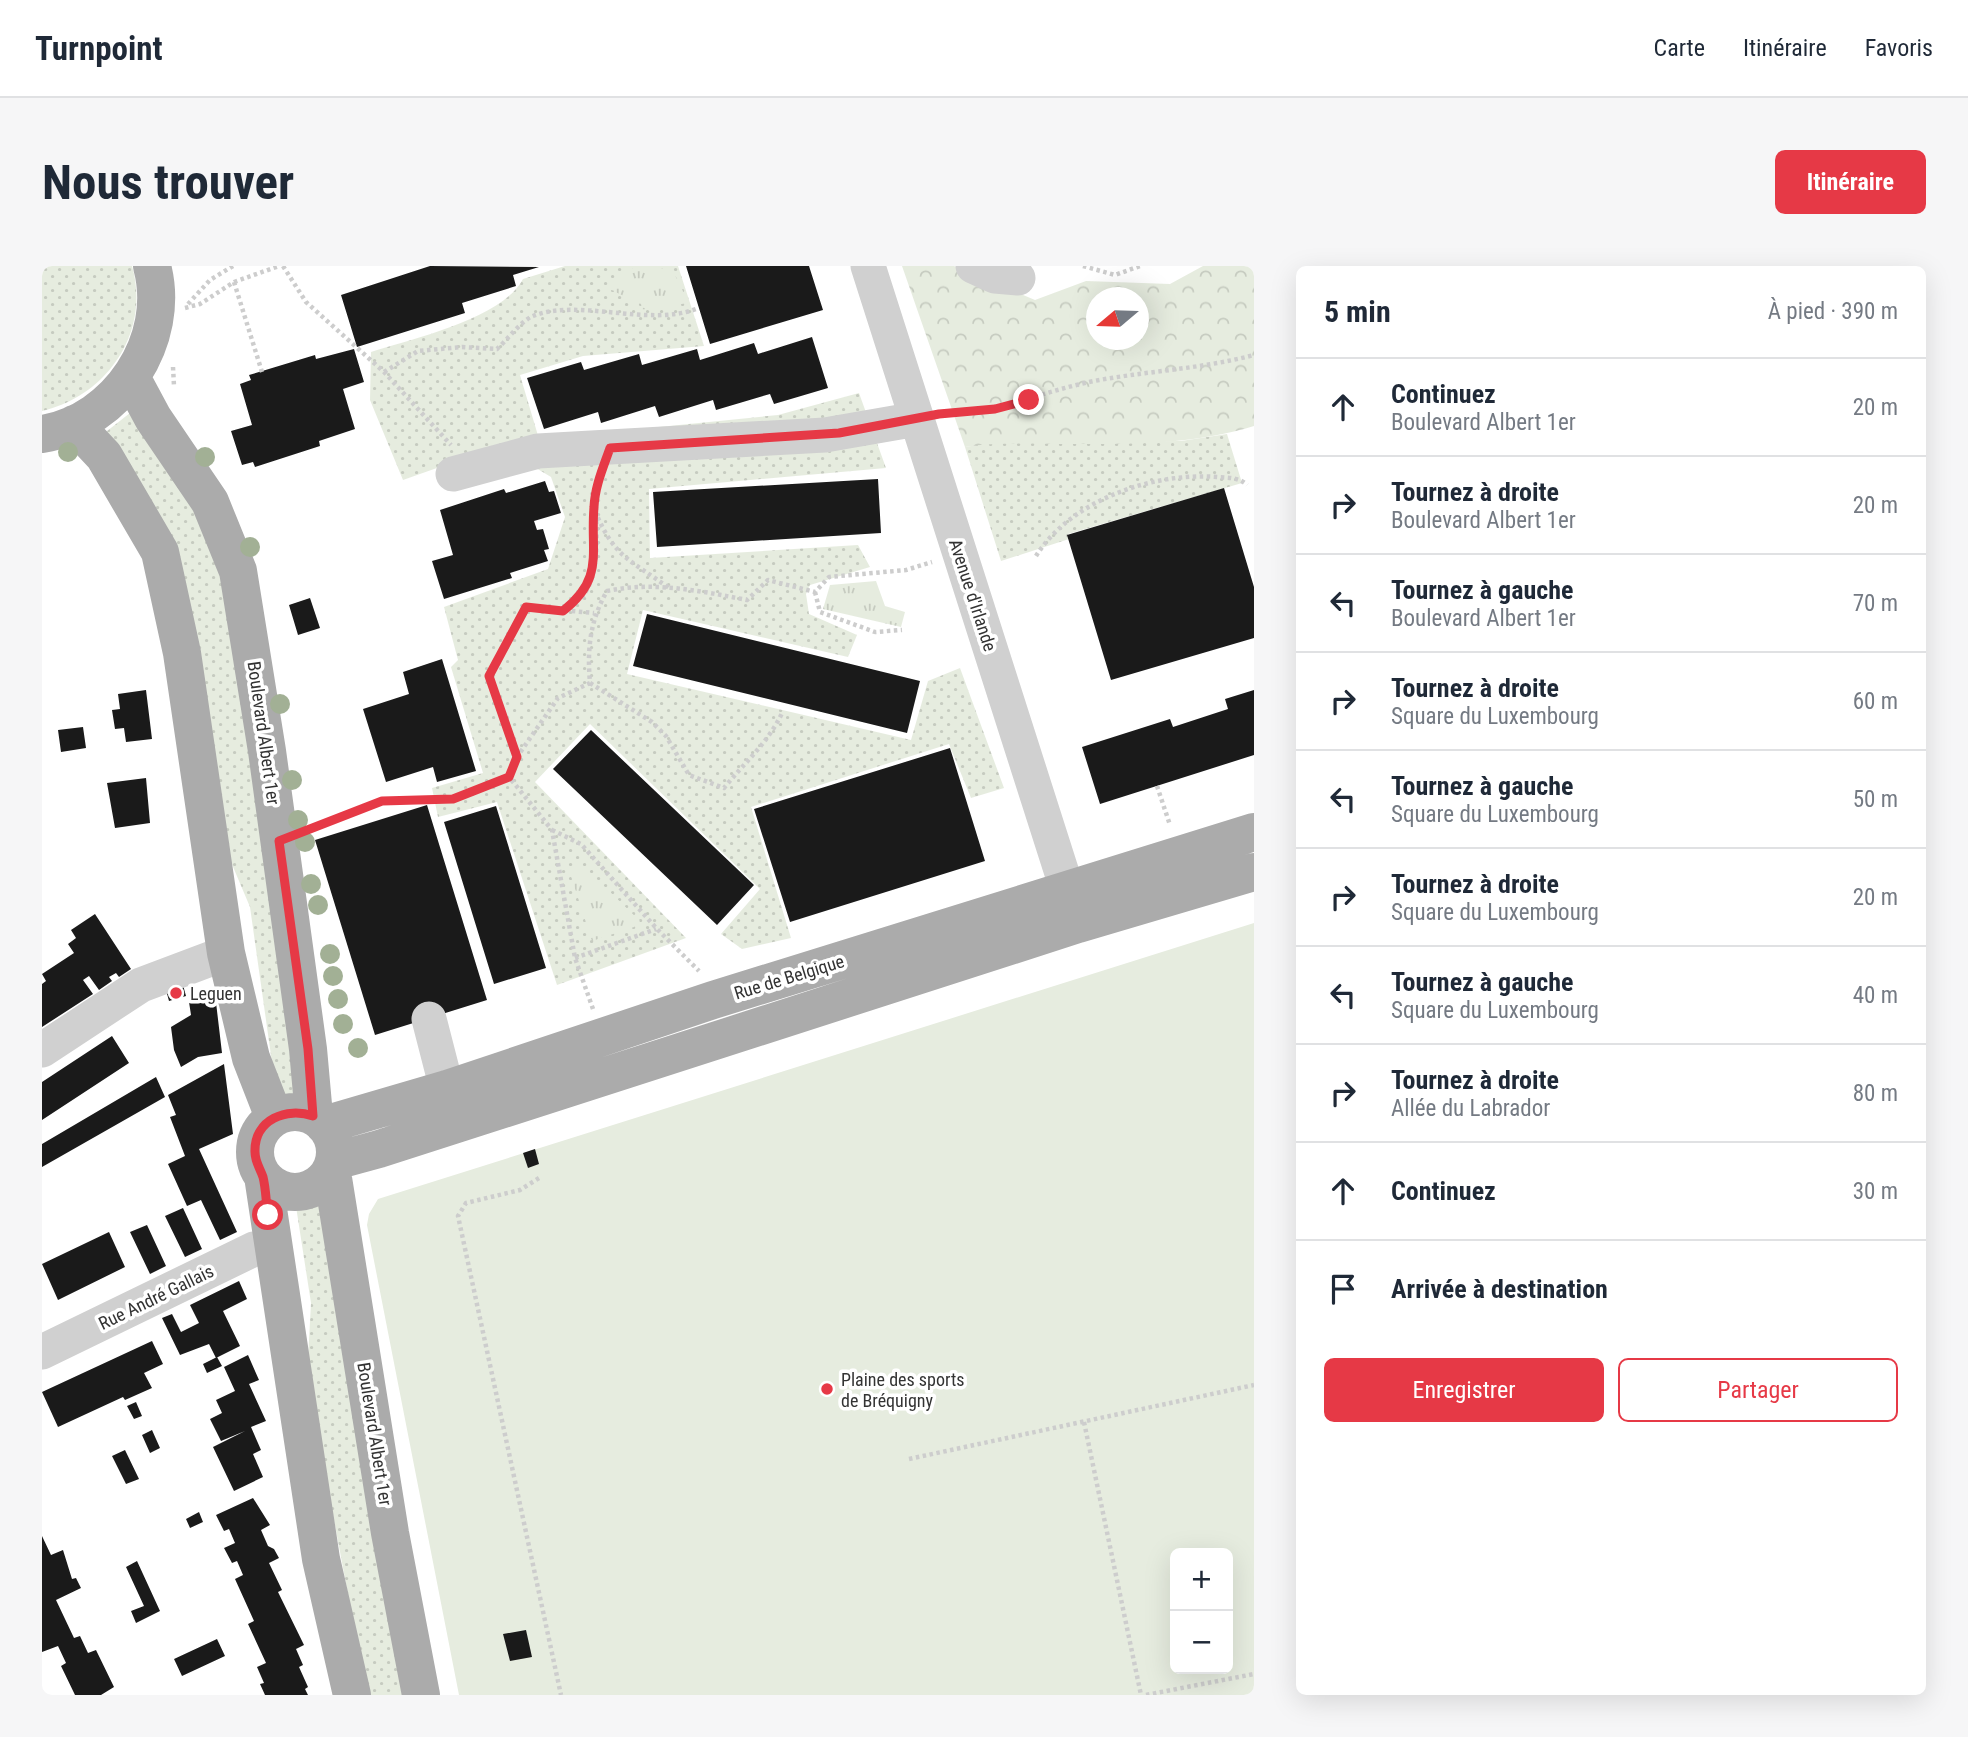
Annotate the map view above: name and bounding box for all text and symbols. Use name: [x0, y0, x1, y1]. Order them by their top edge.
text: Turnpoint: [35, 29, 163, 68]
text: Carte: [1654, 34, 1705, 62]
text: Itinéraire: [1743, 34, 1827, 62]
text: Favoris: [1865, 34, 1933, 62]
button: Itinéraire: [1775, 150, 1926, 214]
text: Nous trouver: [42, 154, 294, 211]
north arrow: [1086, 287, 1149, 350]
text: 5 min: [1324, 294, 1391, 329]
text: À pied · 390 m: [1768, 298, 1898, 325]
text: Continuez: [1391, 379, 1496, 409]
route end: [1013, 384, 1044, 415]
icon: ahead: [1324, 388, 1362, 426]
text: 20 m: [1853, 394, 1898, 421]
text: Boulevard Albert 1er: [1391, 409, 1576, 436]
text: Tournez à droite: [1391, 477, 1559, 507]
icon: right: [1324, 486, 1362, 524]
text: 20 m: [1853, 492, 1898, 519]
text: Boulevard Albert 1er: [1391, 507, 1576, 534]
street label: Avenue d'Irlande: [945, 536, 1001, 654]
text: Tournez à gauche: [1391, 575, 1573, 605]
icon: left: [1324, 584, 1362, 622]
text: 70 m: [1853, 590, 1898, 617]
text: Boulevard Albert 1er: [1391, 605, 1576, 632]
street label: Boulevard Albert 1er: [244, 660, 285, 807]
text: Tournez à droite: [1391, 673, 1559, 703]
icon: right: [1324, 682, 1362, 720]
text: 60 m: [1853, 688, 1898, 715]
text: Square du Luxembourg: [1391, 703, 1599, 730]
text: Tournez à gauche: [1391, 771, 1573, 801]
icon: left: [1324, 780, 1362, 818]
text: 50 m: [1853, 786, 1898, 813]
text: Square du Luxembourg: [1391, 801, 1599, 828]
text: Tournez à droite: [1391, 869, 1559, 899]
icon: right: [1324, 878, 1362, 916]
text: 20 m: [1853, 884, 1898, 911]
text: Square du Luxembourg: [1391, 899, 1599, 926]
street label: Rue de Belgique: [731, 950, 847, 1004]
text: Tournez à gauche: [1391, 967, 1573, 997]
icon: left: [1324, 976, 1362, 1014]
text: 40 m: [1853, 982, 1898, 1009]
place label: Leguen: [190, 983, 242, 1004]
marker: Leguen: [168, 985, 184, 1001]
text: Square du Luxembourg: [1391, 997, 1599, 1024]
text: Tournez à droite: [1391, 1065, 1559, 1095]
icon: right: [1324, 1074, 1362, 1112]
text: 80 m: [1853, 1080, 1898, 1107]
text: Allée du Labrador: [1391, 1095, 1550, 1122]
icon: ahead: [1324, 1172, 1362, 1210]
text: Continuez: [1391, 1176, 1496, 1206]
text: 30 m: [1853, 1178, 1898, 1205]
route start: [252, 1199, 283, 1230]
street label: Rue André Gallais: [95, 1260, 217, 1334]
icon: arrive: [1324, 1270, 1362, 1308]
text: Arrivée à destination: [1391, 1274, 1608, 1304]
button: Enregistrer: [1324, 1358, 1604, 1422]
button: Partager: [1618, 1358, 1898, 1422]
street label: Boulevard Albert 1er: [353, 1361, 397, 1508]
place label: Plaine des sports de Bréquigny: [841, 1369, 964, 1411]
marker: Plaine des sports de Bréquigny: [819, 1381, 835, 1397]
map controls: [1170, 1548, 1233, 1674]
button: +: [1170, 1548, 1233, 1611]
button: −: [1170, 1611, 1233, 1674]

